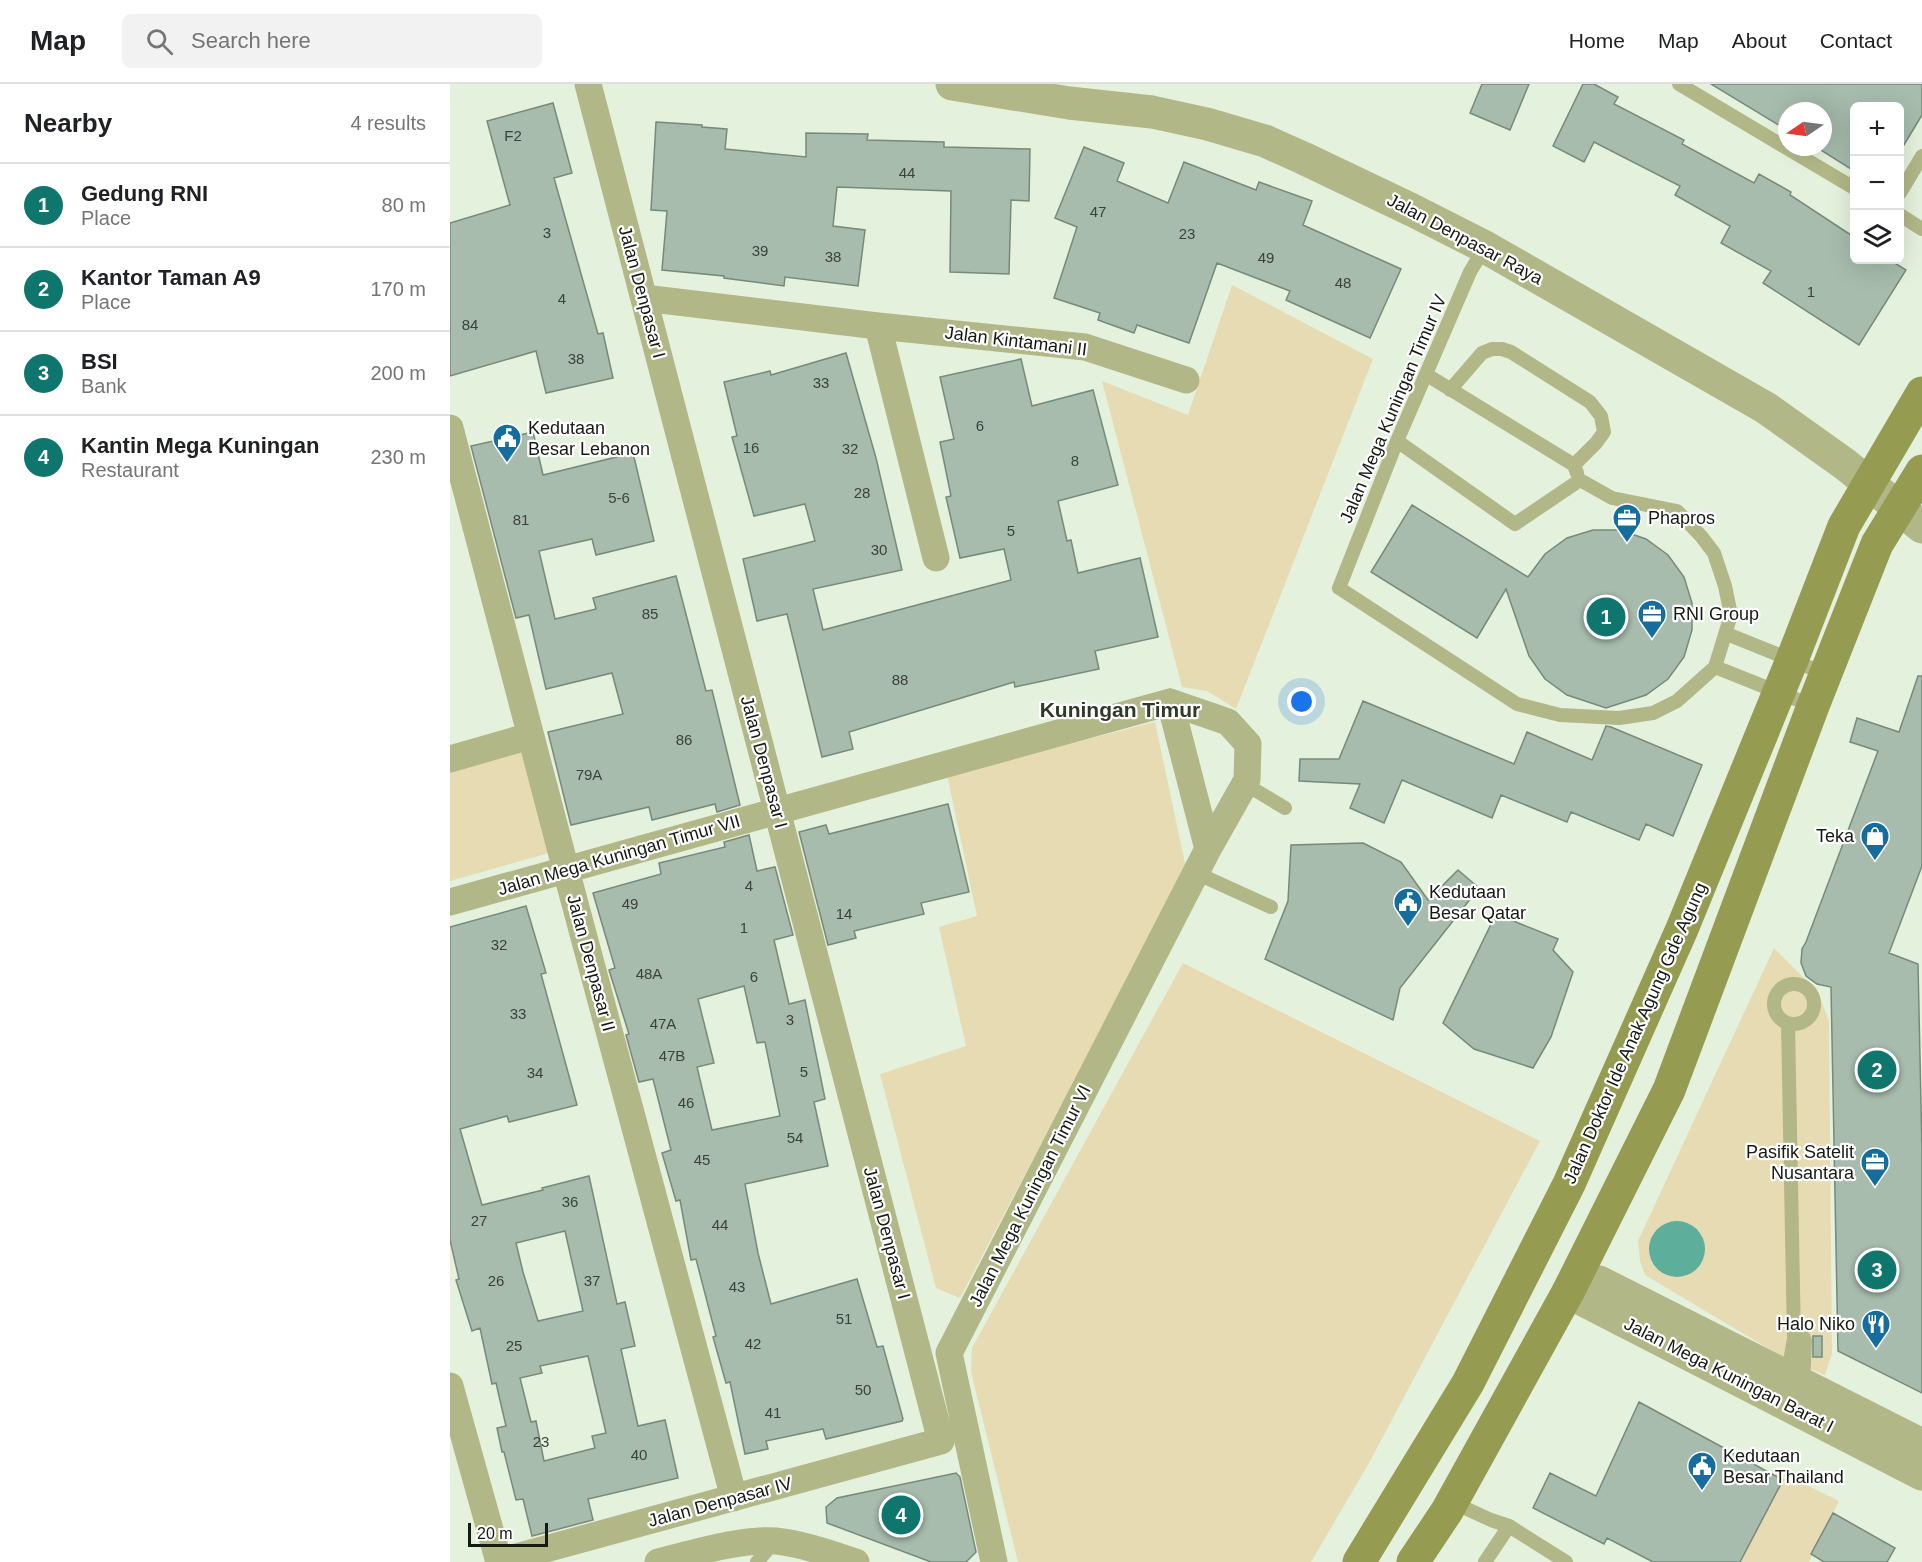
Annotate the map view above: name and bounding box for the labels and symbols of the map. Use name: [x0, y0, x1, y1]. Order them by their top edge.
north arrow: [1778, 102, 1832, 156]
house number: F2: [504, 127, 522, 144]
house number: 44: [899, 164, 915, 181]
street label: Jalan Denpasar Raya: [1384, 190, 1547, 289]
house number: 47: [1090, 203, 1106, 220]
house number: 3: [543, 224, 551, 241]
street label: Jalan Denpasar I: [615, 224, 669, 360]
house number: 23: [1179, 225, 1195, 242]
house number: 39: [752, 242, 768, 259]
house number: 38: [825, 248, 841, 265]
house number: 49: [1258, 249, 1274, 266]
house number: 48: [1335, 274, 1351, 291]
house number: 1: [1807, 283, 1815, 300]
house number: 4: [558, 290, 566, 307]
street label: Jalan Mega Kuningan Timur IV: [1336, 292, 1450, 526]
house number: 84: [462, 316, 478, 333]
street label: Jalan Kintamani II: [944, 322, 1088, 360]
house number: 38: [568, 350, 584, 367]
house number: 33: [813, 374, 829, 391]
house number: 6: [976, 417, 984, 434]
place label: Kedutaan Besar Lebanon: [528, 418, 650, 459]
public building icon: Kedutaan Besar Lebanon: [491, 422, 523, 464]
house number: 16: [743, 439, 759, 456]
house number: 32: [842, 440, 858, 457]
house number: 8: [1071, 452, 1079, 469]
house number: 28: [854, 484, 870, 501]
house number: 5-6: [608, 489, 630, 506]
office icon: Phapros: [1611, 502, 1643, 544]
place label: Phapros: [1648, 508, 1715, 528]
house number: 81: [513, 511, 529, 528]
house number: 5: [1007, 522, 1015, 539]
house number: 30: [871, 541, 887, 558]
pin: 1: [1586, 594, 1626, 640]
office icon: RNI Group: [1636, 598, 1668, 640]
place label: RNI Group: [1673, 604, 1759, 624]
house number: 85: [642, 605, 658, 622]
house number: 88: [892, 671, 908, 688]
your location: [1287, 687, 1316, 716]
street label: Jalan Denpasar I: [737, 694, 791, 830]
district label: Kuningan Timur: [1040, 698, 1200, 721]
house number: 86: [676, 731, 692, 748]
house number: 79A: [576, 766, 602, 783]
street label: Jalan Mega Kuningan Timur VII: [496, 811, 742, 899]
shop icon: Teka: [1859, 820, 1891, 862]
place label: Teka: [1816, 826, 1855, 846]
house number: 4: [745, 877, 753, 894]
street label: Jalan Doktor Ide Anak Agung Gde Agung: [1559, 879, 1711, 1187]
place label: Kedutaan Besar Qatar: [1429, 882, 1526, 923]
public building icon: Kedutaan Besar Qatar: [1392, 886, 1424, 928]
street label: Jalan Denpasar II: [563, 892, 619, 1034]
house number: 49: [622, 895, 638, 912]
house number: 14: [836, 905, 852, 922]
house number: 1: [740, 919, 748, 936]
house number: 32: [491, 936, 507, 953]
house number: 48A: [636, 965, 662, 982]
house number: 6: [750, 968, 758, 985]
house number: 33: [510, 1005, 526, 1022]
house number: 3: [786, 1011, 794, 1028]
house number: 47A: [650, 1015, 676, 1032]
house number: 47B: [659, 1047, 685, 1064]
pin: 2: [1858, 1048, 1896, 1092]
house number: 5: [800, 1063, 808, 1080]
house number: 34: [527, 1064, 543, 1081]
street label: Jalan Mega Kuningan Timur VI: [965, 1082, 1095, 1310]
house number: 46: [678, 1094, 694, 1111]
house number: 54: [787, 1129, 803, 1146]
place label: Pasifik Satelit Nusantara: [1746, 1142, 1855, 1183]
office icon: Pasifik Satelit Nusantara: [1859, 1146, 1891, 1188]
house number: 45: [694, 1151, 710, 1168]
street label: Jalan Denpasar I: [860, 1165, 914, 1301]
house number: 36: [562, 1193, 578, 1210]
house number: 27: [471, 1212, 487, 1229]
house number: 44: [712, 1216, 728, 1233]
pin: 3: [1858, 1248, 1896, 1292]
house number: 26: [488, 1272, 504, 1289]
house number: 37: [584, 1272, 600, 1289]
house number: 43: [729, 1278, 745, 1295]
restaurant icon: Halo Niko: [1860, 1308, 1892, 1350]
house number: 51: [836, 1310, 852, 1327]
street label: Jalan Mega Kuningan Barat I: [1621, 1313, 1837, 1437]
place label: Halo Niko: [1777, 1314, 1855, 1334]
house number: 42: [745, 1335, 761, 1352]
house number: 25: [506, 1337, 522, 1354]
house number: 50: [855, 1381, 871, 1398]
house number: 41: [765, 1404, 781, 1421]
house number: 23: [533, 1433, 549, 1450]
house number: 40: [631, 1446, 647, 1463]
place label: Kedutaan Besar Thailand: [1723, 1446, 1844, 1487]
public building icon: Kedutaan Besar Thailand: [1686, 1450, 1718, 1492]
street label: Jalan Denpasar IV: [646, 1473, 794, 1531]
pin: 4: [882, 1492, 920, 1538]
scale bar: [468, 1520, 548, 1548]

